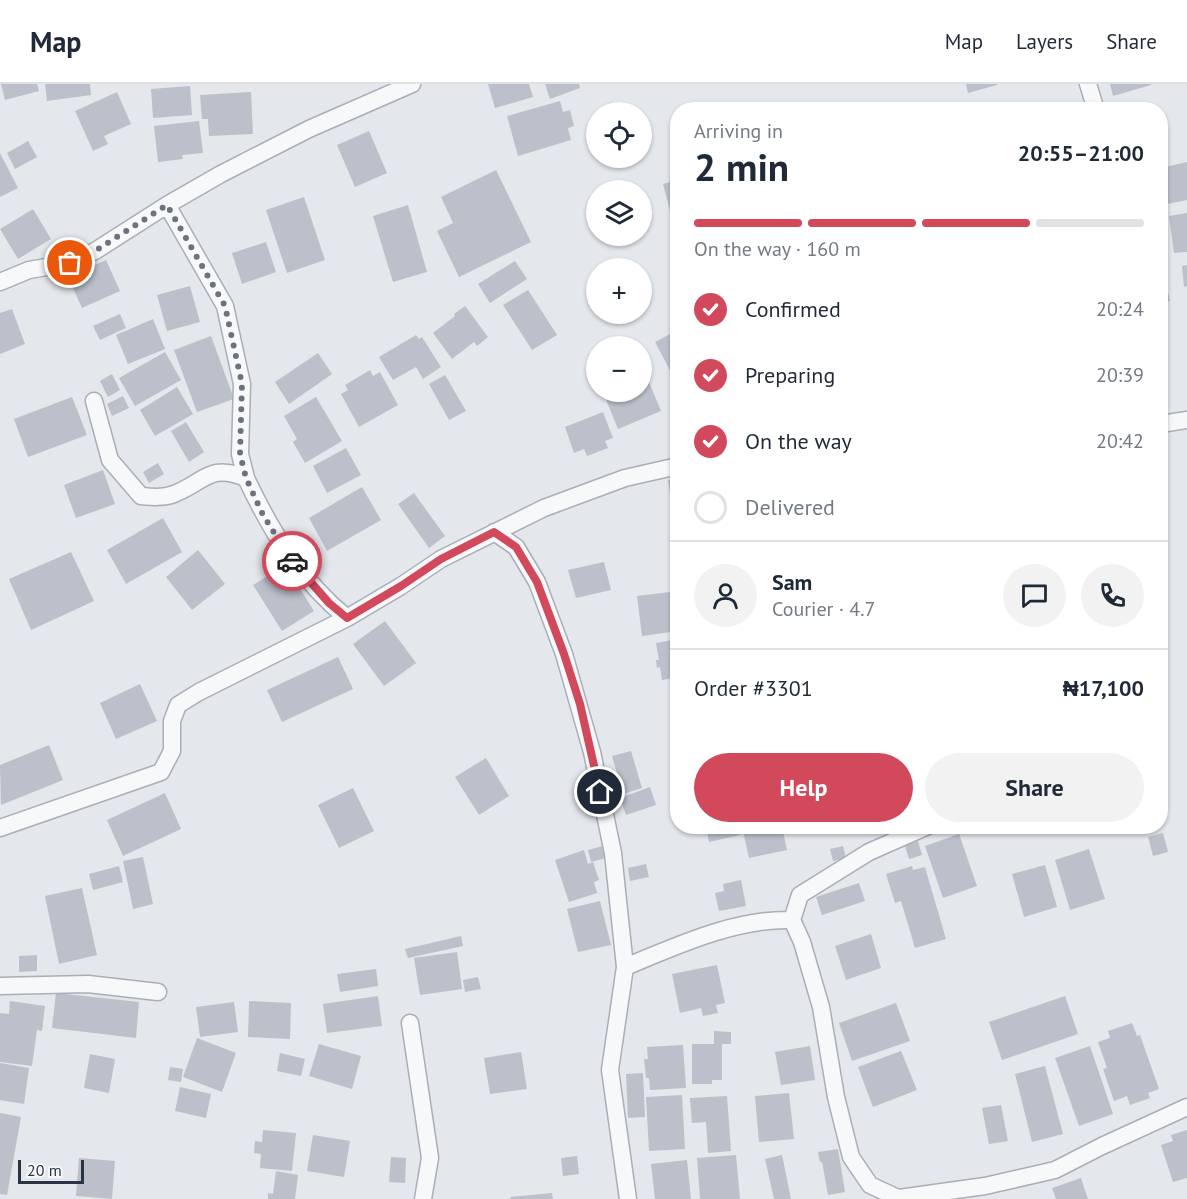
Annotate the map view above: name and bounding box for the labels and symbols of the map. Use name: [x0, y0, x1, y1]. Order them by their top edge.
pin: [44, 237, 95, 288]
courier: [262, 531, 322, 591]
pin: [574, 766, 625, 817]
scale bar: [18, 1157, 84, 1184]

